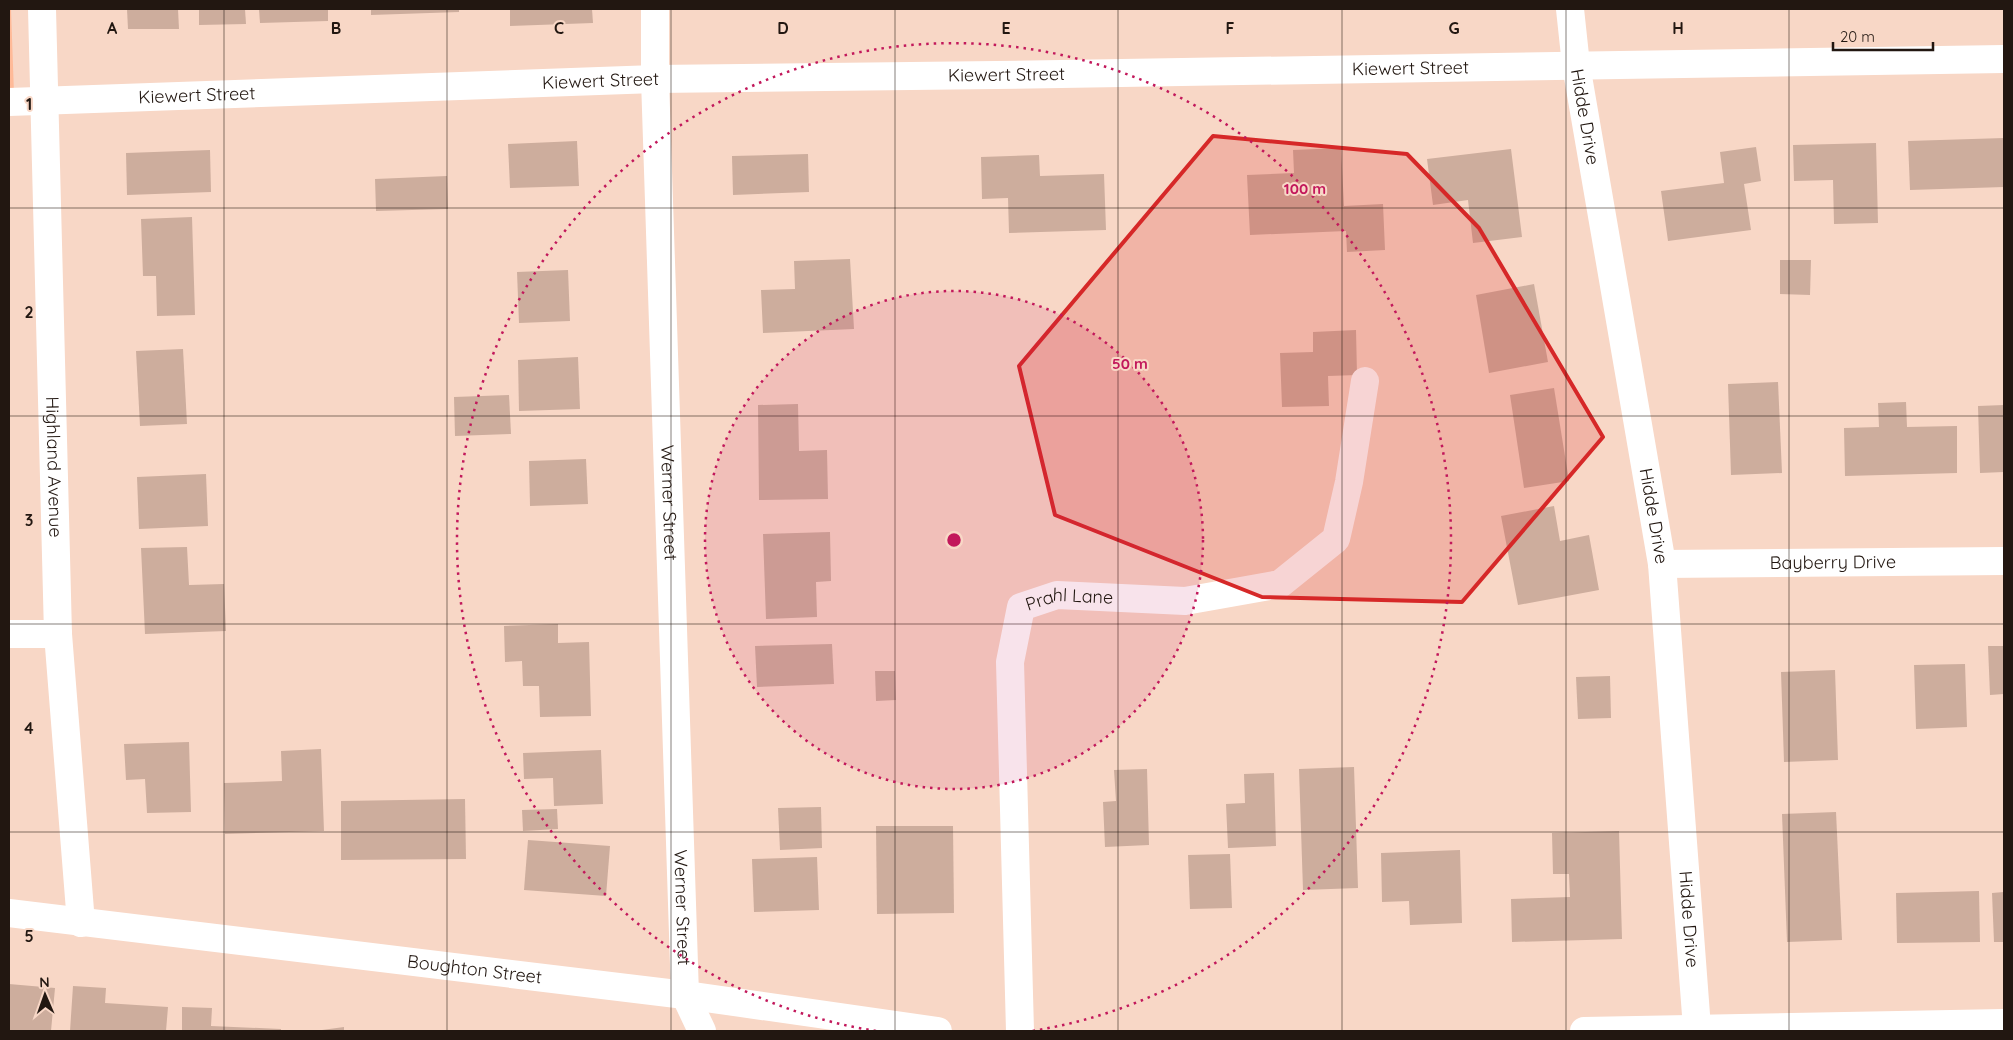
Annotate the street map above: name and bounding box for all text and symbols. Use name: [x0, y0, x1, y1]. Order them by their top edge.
text: A: [107, 18, 118, 38]
text: B: [331, 18, 341, 38]
text: C: [554, 18, 564, 38]
text: D: [777, 18, 789, 38]
text: E: [1001, 18, 1011, 38]
text: F: [1226, 18, 1235, 38]
text: G: [1448, 18, 1460, 38]
text: H: [1672, 18, 1684, 38]
scale bar: [1833, 20, 1933, 52]
text: 20 m: [1840, 27, 1875, 46]
street label: Kiewert Street: [1352, 55, 1469, 80]
street label: Kiewert Street: [948, 62, 1065, 87]
street label: Kiewert Street: [542, 67, 659, 94]
street label: Hidde Drive: [1566, 67, 1605, 167]
street label: Kiewert Street: [138, 81, 256, 108]
text: 1: [26, 94, 32, 114]
text: 100 m: [1284, 179, 1326, 198]
text: 2: [24, 302, 34, 322]
text: 50 m: [1112, 354, 1148, 373]
street label: Highland Avenue: [41, 396, 68, 538]
street label: Werner Street: [656, 444, 683, 561]
street label: Hidde Drive: [1635, 466, 1674, 566]
text: 3: [25, 510, 33, 530]
centre of rings: [945, 531, 963, 549]
street label: Bayberry Drive: [1770, 550, 1896, 574]
street label: Prahl Lane: [1022, 583, 1114, 616]
text: 4: [24, 718, 34, 738]
street label: Werner Street: [669, 849, 696, 966]
street label: Hidde Drive: [1674, 870, 1704, 969]
text: 5: [24, 926, 34, 946]
street label: Boughton Street: [406, 949, 543, 989]
north arrow: [20, 970, 70, 1020]
text: N: [39, 973, 50, 991]

